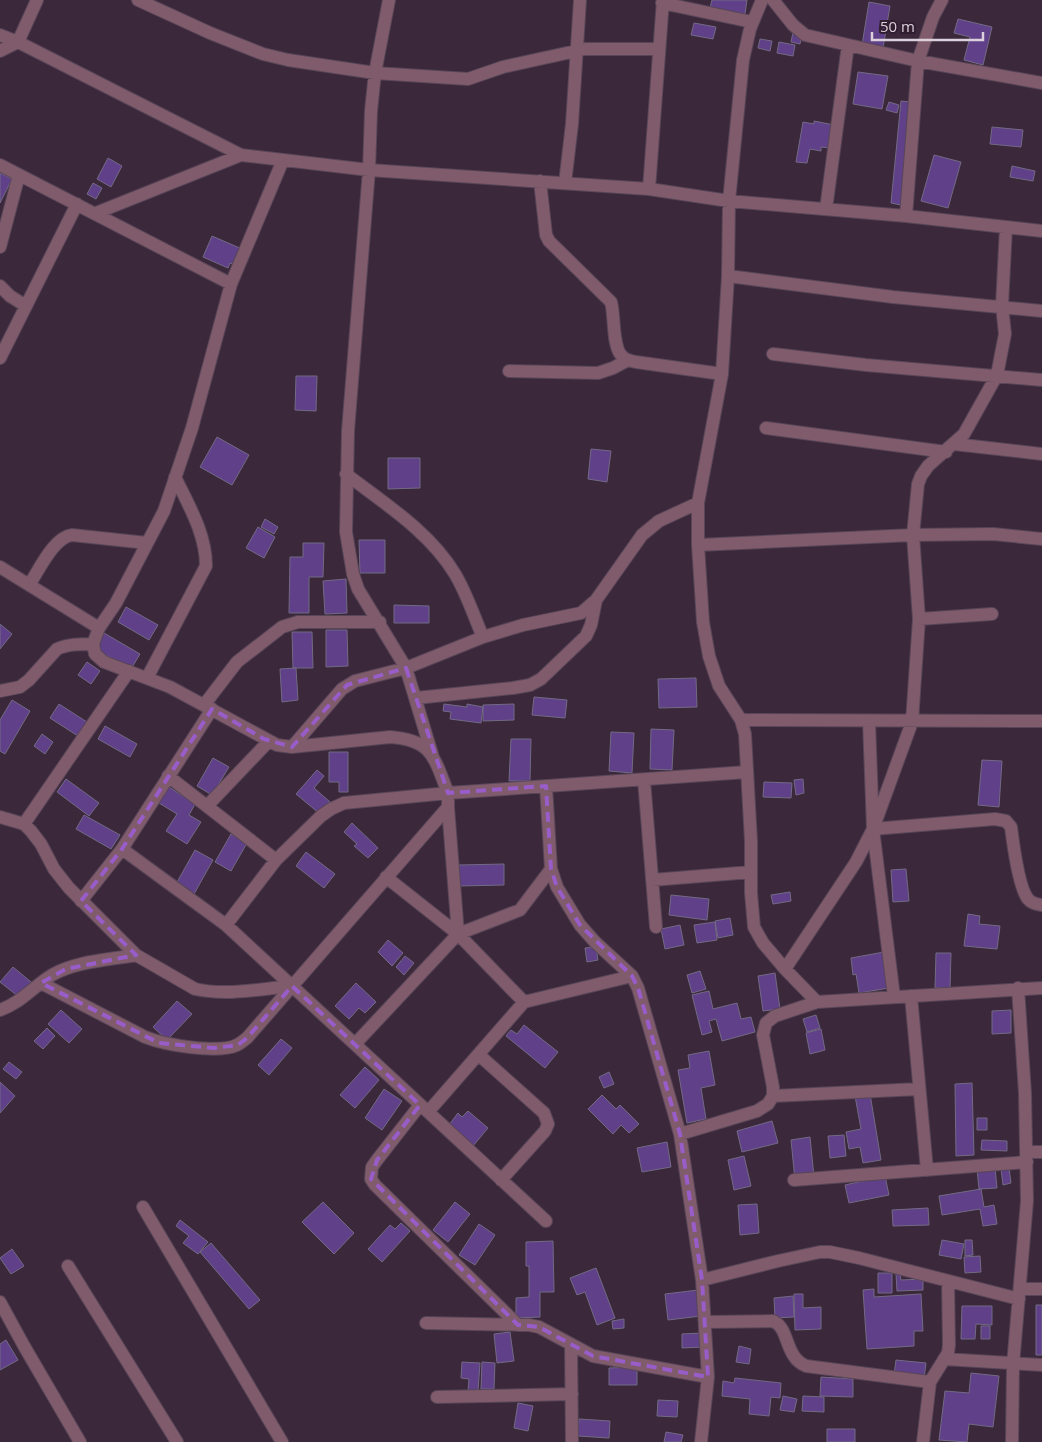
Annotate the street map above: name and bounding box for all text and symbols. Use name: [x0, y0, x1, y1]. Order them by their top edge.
scale bar: [872, 10, 983, 42]
text: 50 m: [880, 16, 915, 36]

